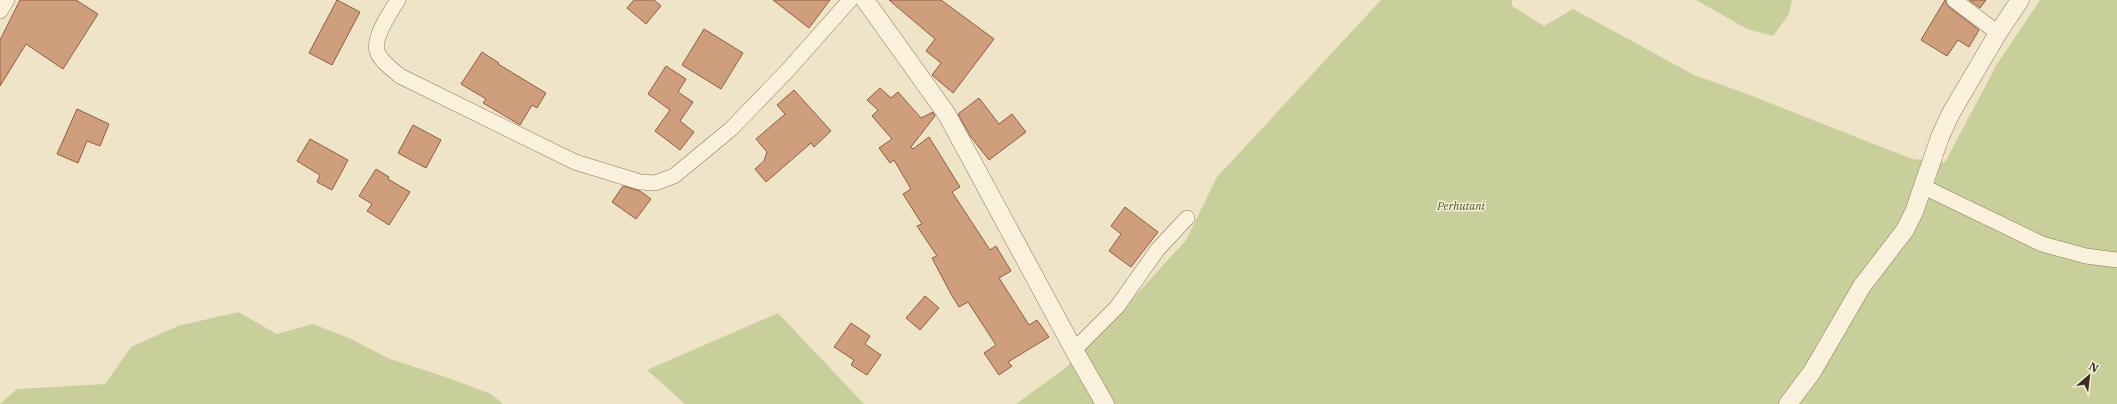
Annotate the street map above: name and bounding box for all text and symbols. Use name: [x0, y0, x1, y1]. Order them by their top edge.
park label: Perhutani: [1436, 199, 1485, 213]
north arrow: [2069, 356, 2109, 396]
text: N: [2087, 359, 2101, 376]

